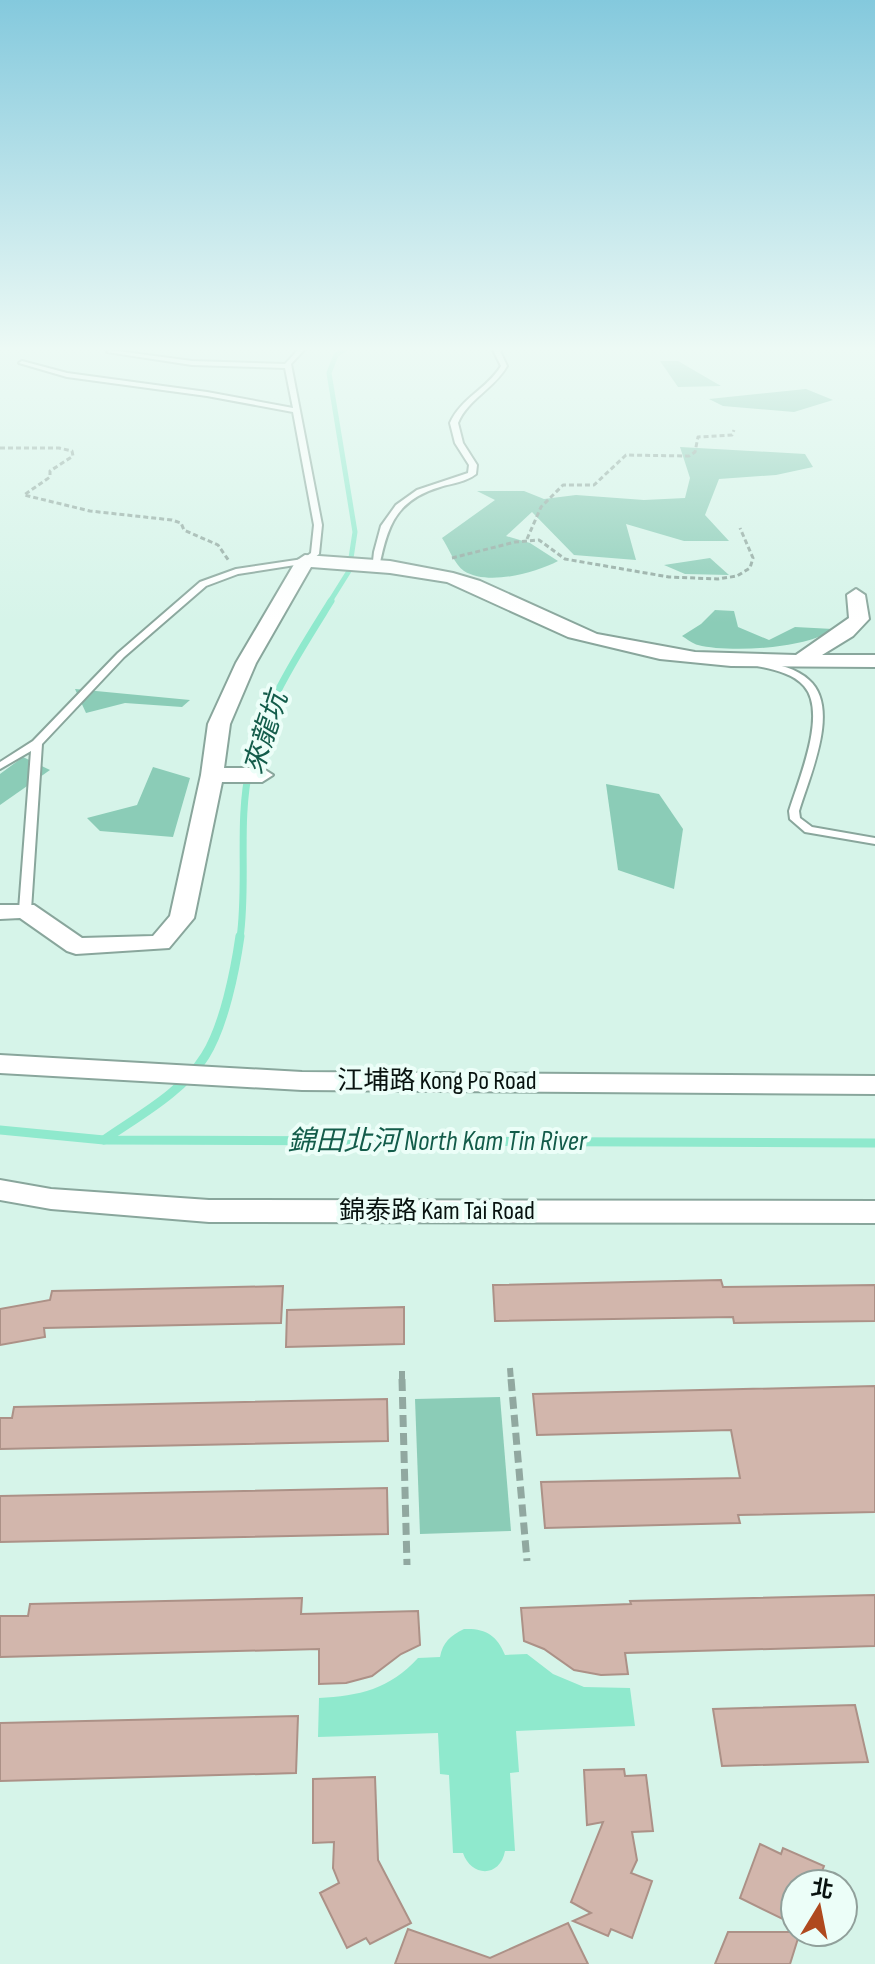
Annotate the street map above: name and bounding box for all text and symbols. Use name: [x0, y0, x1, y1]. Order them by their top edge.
water label: 來龍坑: [237, 684, 296, 778]
street label: 江埔路 Kong Po Road: [337, 1066, 537, 1097]
water label: 錦田北河 North Kam Tin River: [287, 1125, 588, 1158]
street label: 錦泰路 Kam Tai Road: [339, 1196, 535, 1227]
north arrow: [779, 1868, 859, 1948]
text: 北: [809, 1875, 835, 1905]

